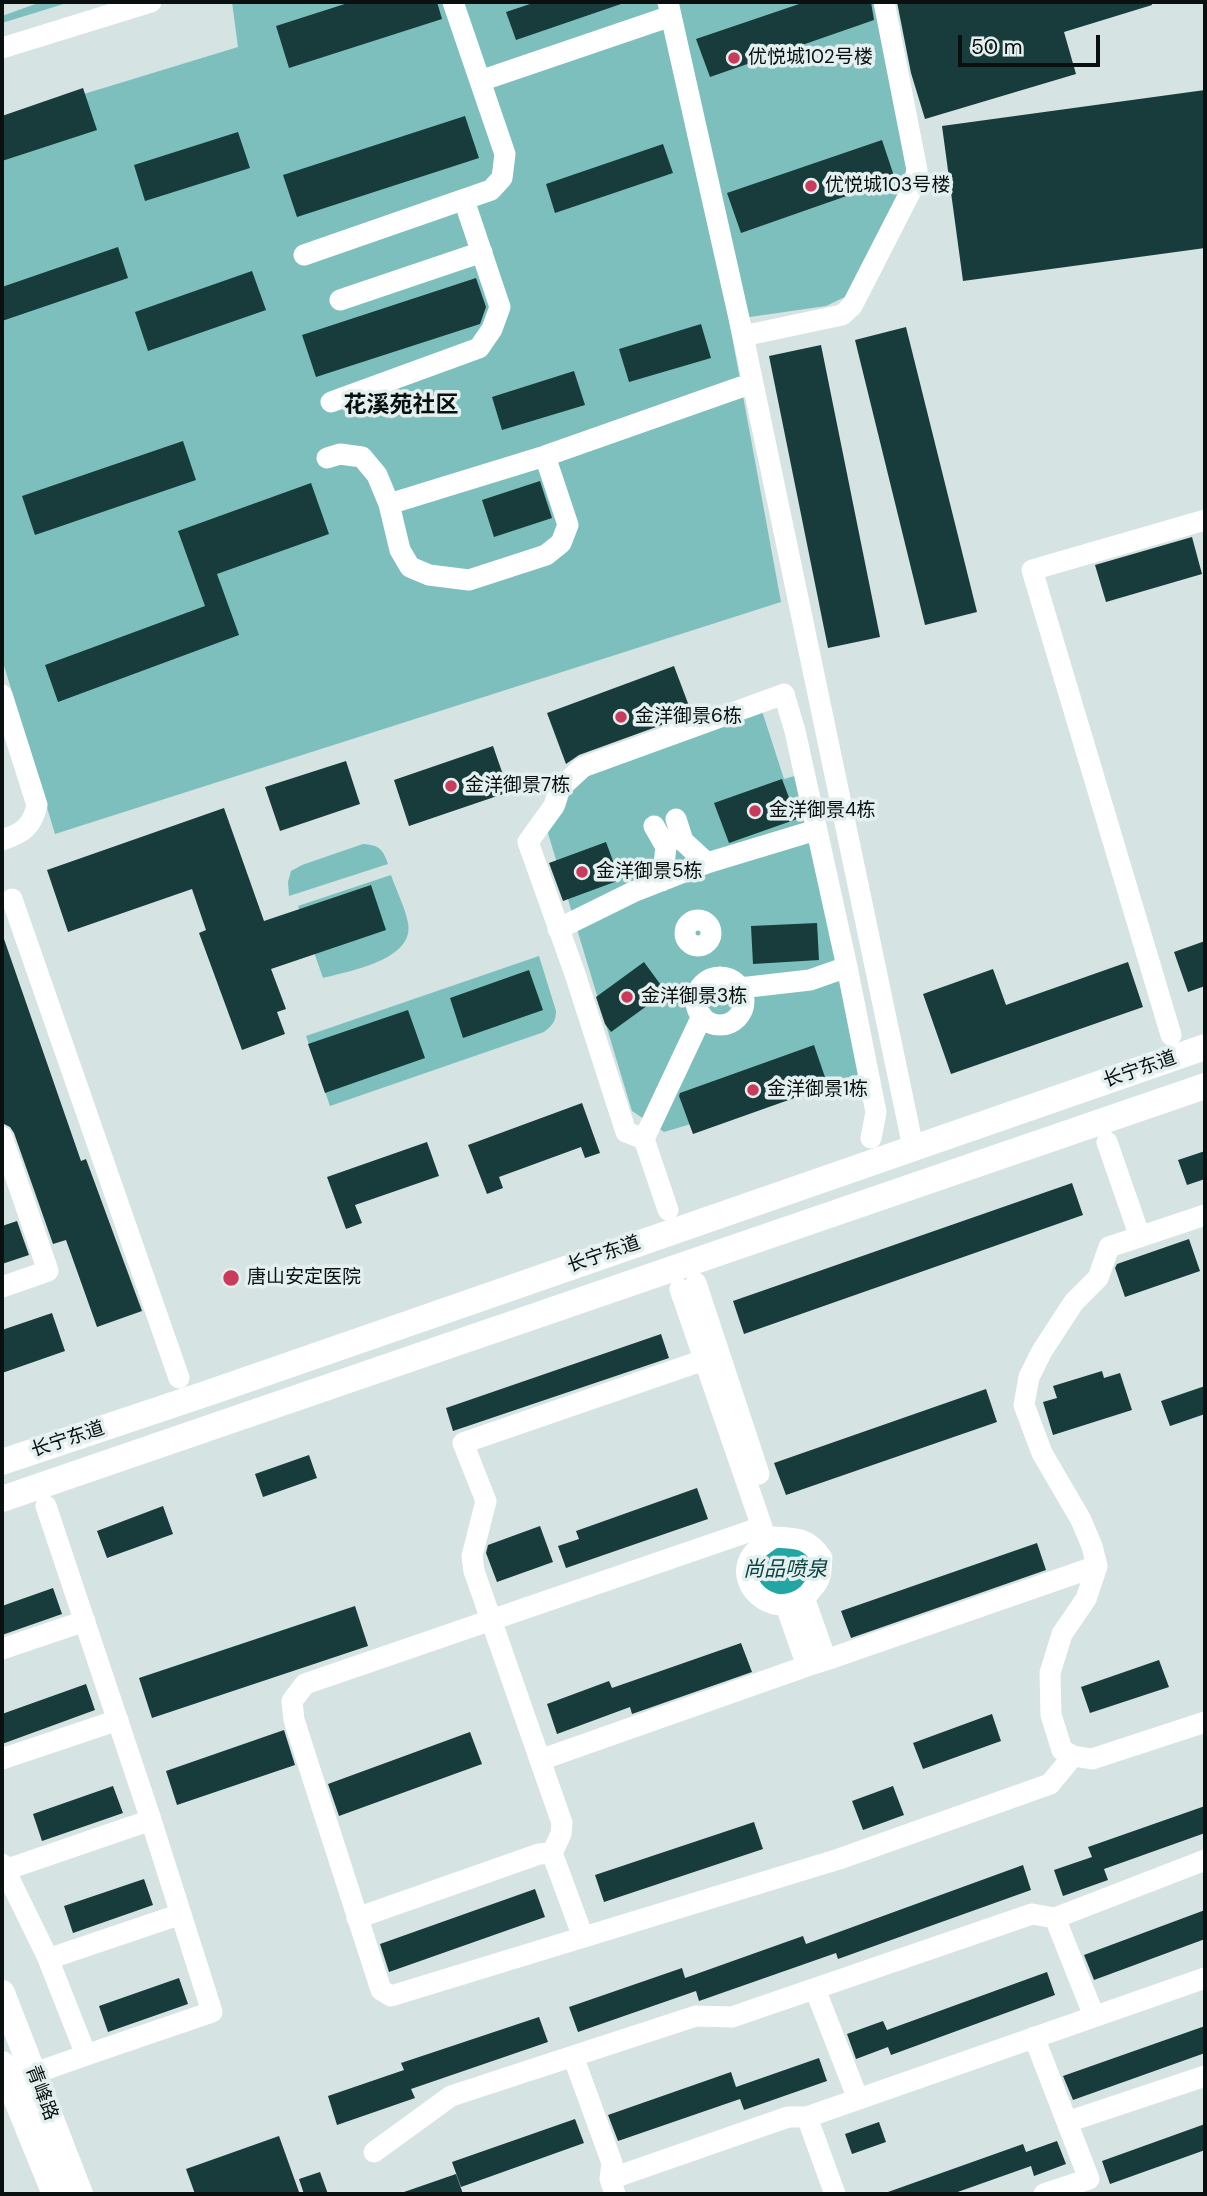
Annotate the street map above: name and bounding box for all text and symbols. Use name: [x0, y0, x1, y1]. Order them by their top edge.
scale bar: [962, 21, 1104, 65]
text: 50 m: [971, 33, 1022, 61]
place label: 优悦城102号楼: [748, 47, 873, 69]
marker: 优悦城102号楼: [726, 50, 742, 66]
place label: 优悦城103号楼: [825, 175, 950, 197]
marker: 优悦城103号楼: [803, 178, 819, 194]
district label: 花溪苑社区: [344, 392, 458, 420]
place label: 金洋御景6栋: [635, 706, 742, 728]
marker: 金洋御景6栋: [613, 709, 629, 725]
place label: 金洋御景7栋: [465, 775, 570, 797]
marker: 金洋御景7栋: [443, 778, 459, 794]
place label: 金洋御景4栋: [769, 800, 876, 822]
marker: 金洋御景4栋: [747, 803, 763, 819]
place label: 金洋御景5栋: [596, 861, 703, 883]
marker: 金洋御景5栋: [574, 864, 590, 880]
place label: 金洋御景3栋: [641, 986, 747, 1008]
marker: 金洋御景3栋: [619, 989, 635, 1005]
street label: 长宁东道: [1100, 1047, 1180, 1093]
place label: 金洋御景1栋: [767, 1079, 868, 1101]
marker: 金洋御景1栋: [745, 1082, 761, 1098]
street label: 长宁东道: [564, 1232, 644, 1278]
place label: 唐山安定医院: [247, 1267, 361, 1289]
marker: 唐山安定医院: [221, 1268, 241, 1288]
street label: 长宁东道: [28, 1417, 108, 1463]
water label: 尚品喷泉: [743, 1557, 827, 1583]
street label: 青峰路: [20, 2062, 62, 2124]

